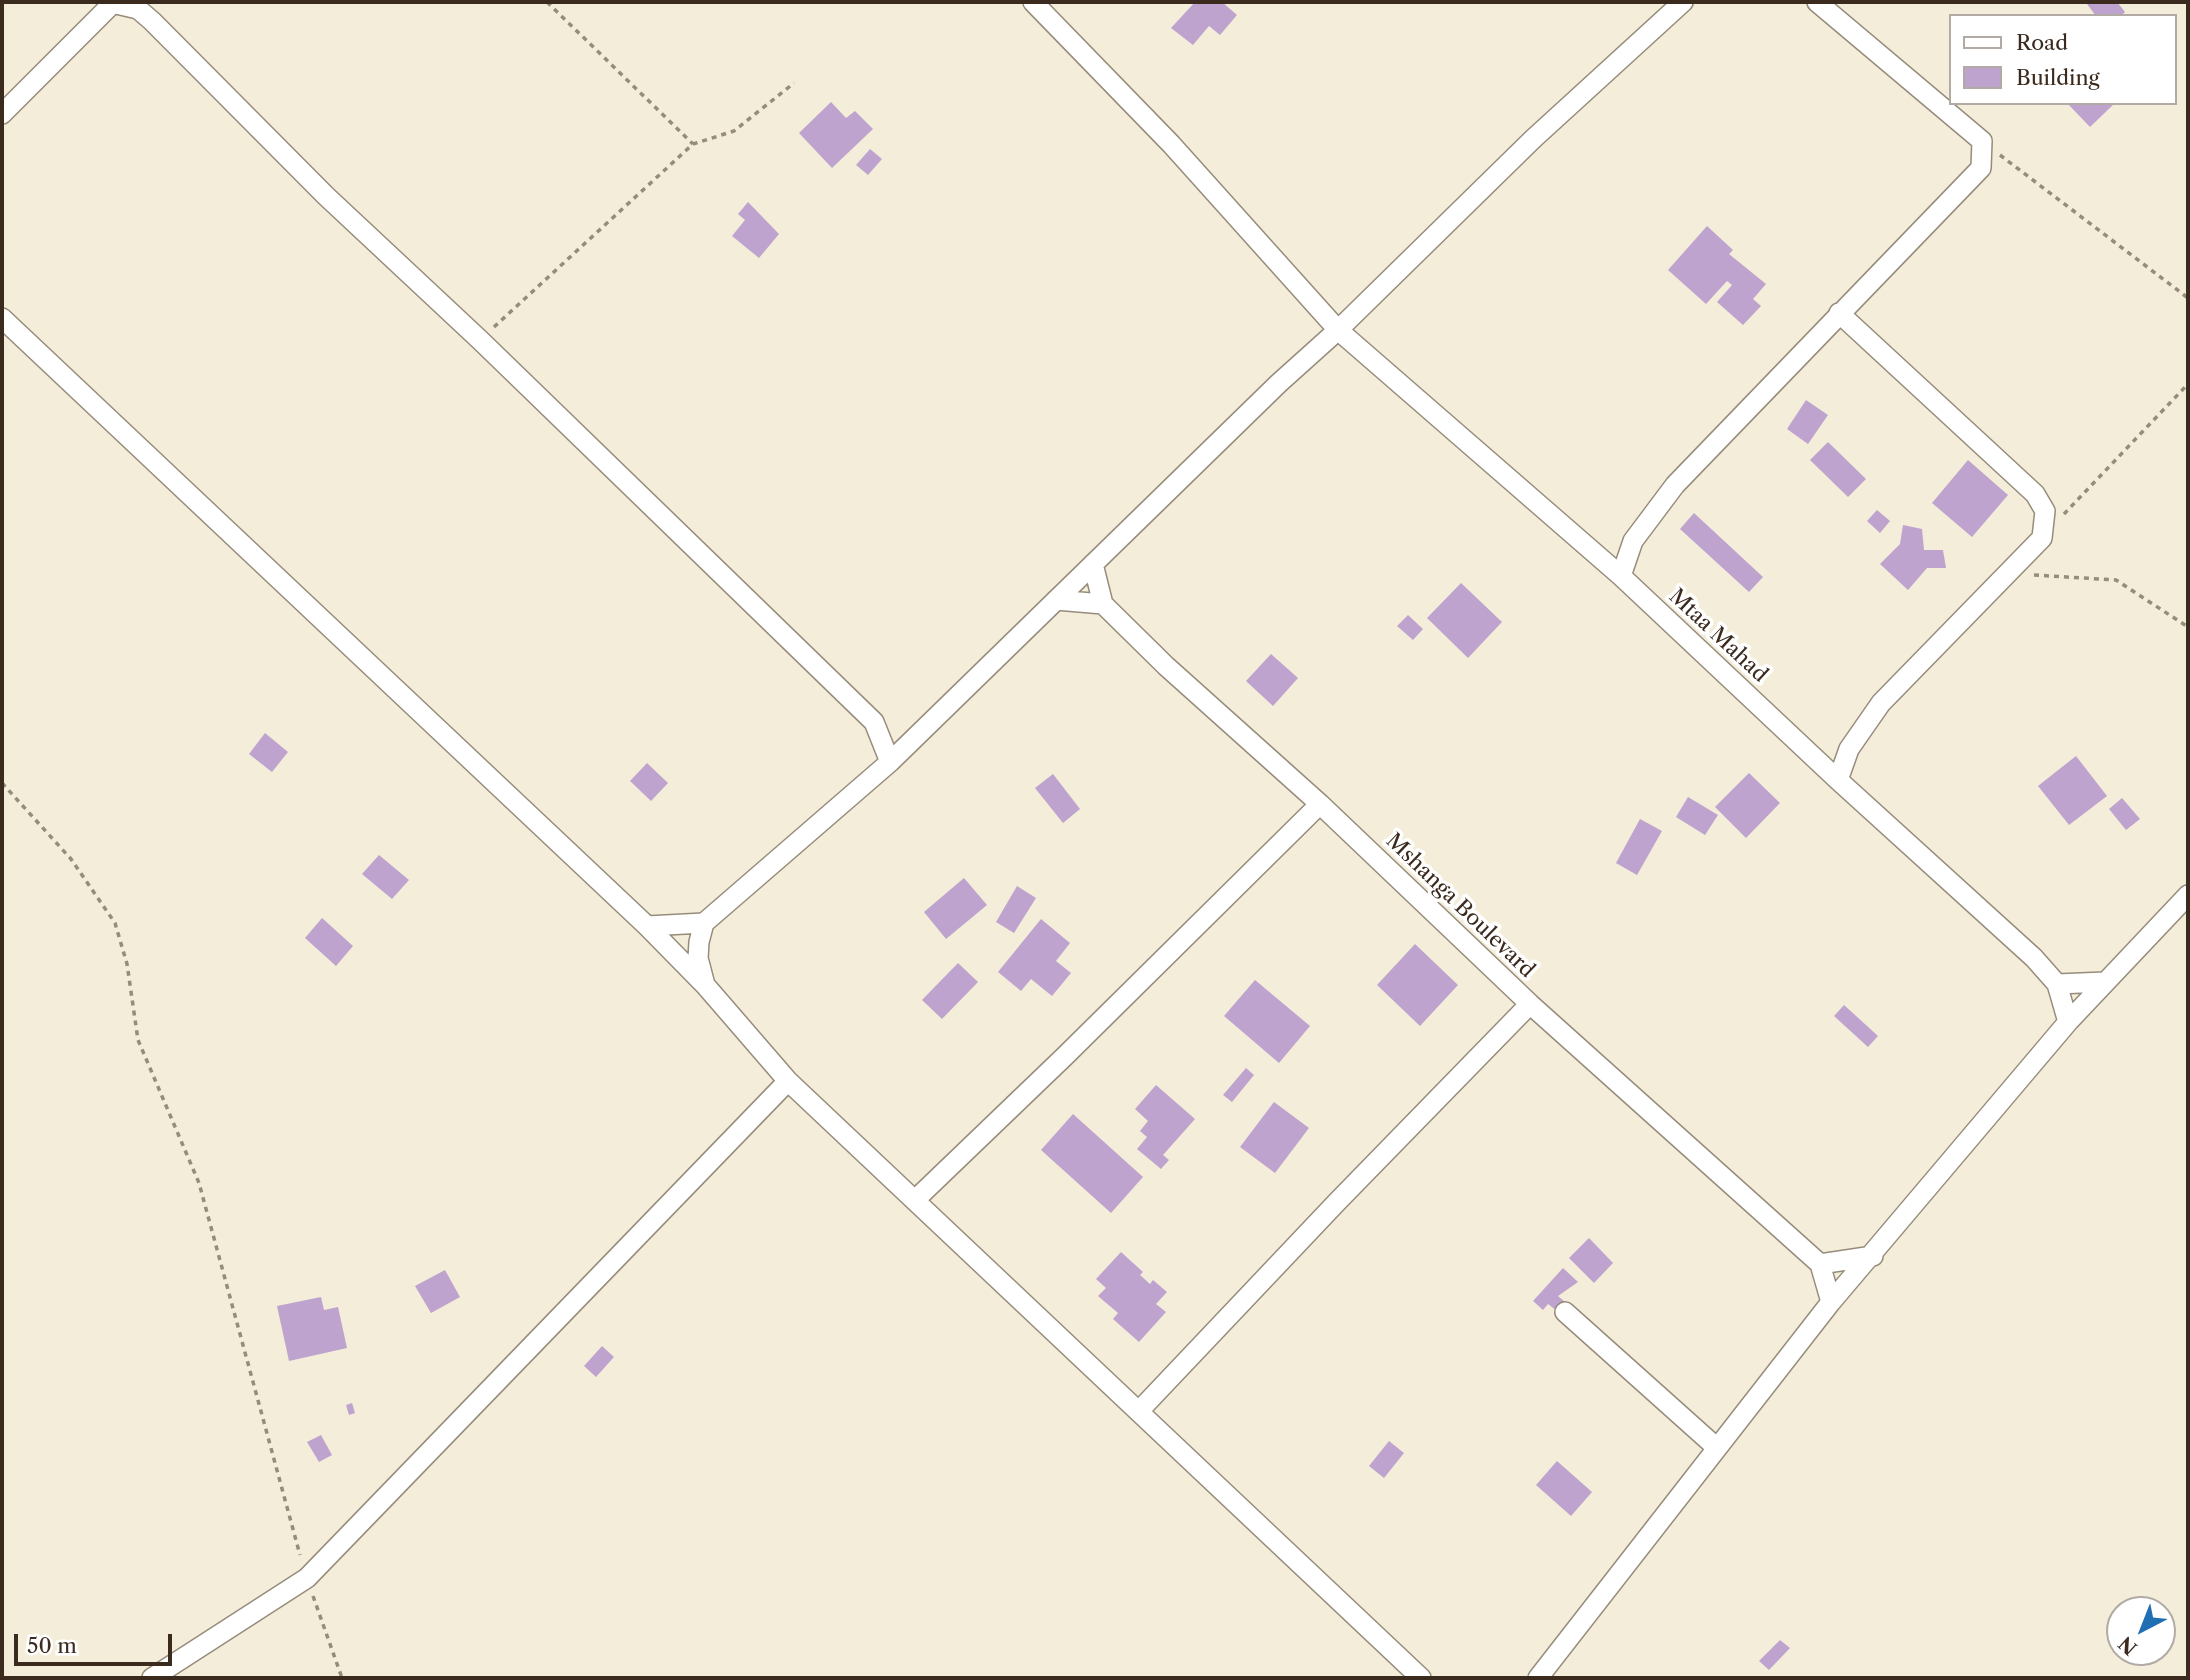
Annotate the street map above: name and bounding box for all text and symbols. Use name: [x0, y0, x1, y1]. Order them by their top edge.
legend: [1948, 14, 2176, 105]
text: Road: [2016, 30, 2068, 55]
text: Building: [2016, 65, 2100, 90]
street label: Mtaa Mahad: [1664, 584, 1772, 688]
street label: Mshanga Boulevard: [1381, 829, 1539, 983]
north arrow: [2106, 1596, 2176, 1666]
scale bar: [18, 1620, 175, 1664]
text: N: [2114, 1631, 2142, 1660]
text: 50 m: [27, 1633, 77, 1658]

